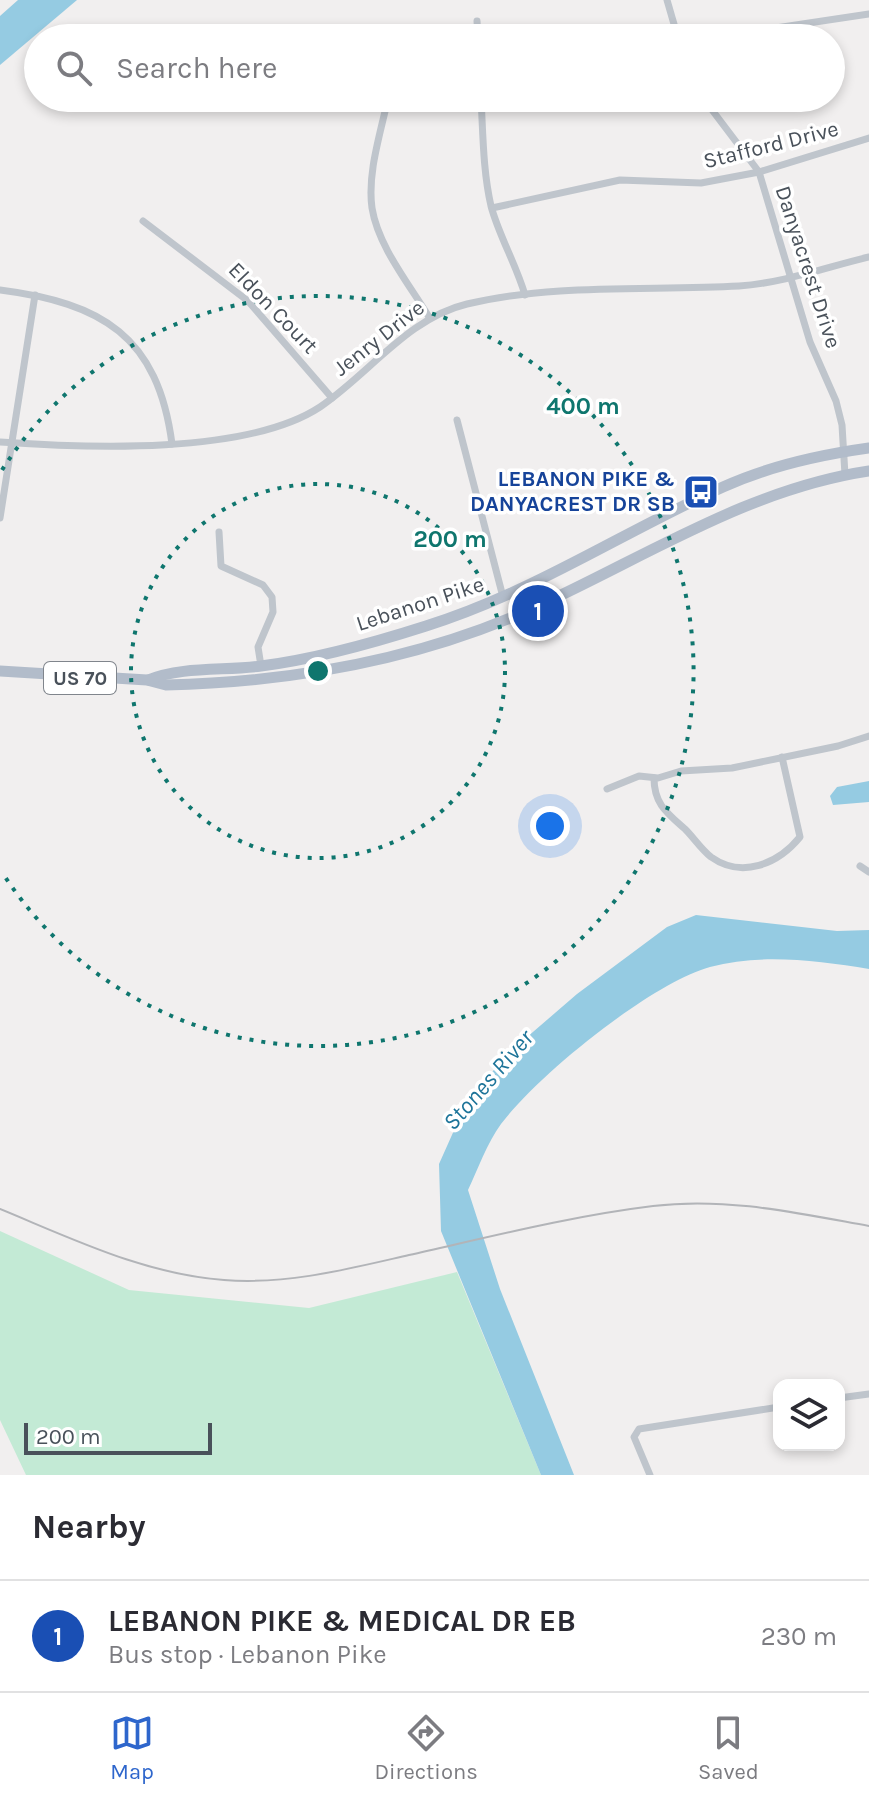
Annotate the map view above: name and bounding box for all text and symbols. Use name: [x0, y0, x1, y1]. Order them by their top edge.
search box: [24, 24, 845, 112]
icon: search: [52, 46, 96, 90]
text: Search here: [116, 50, 277, 86]
street label: Stafford Drive: [701, 116, 841, 174]
street label: Danyacrest Drive: [769, 182, 847, 352]
street label: Eldon Court: [223, 257, 323, 359]
street label: Jenry Drive: [328, 294, 430, 382]
text: 400 m: [546, 392, 620, 420]
place label: LEBANON PIKE & DANYACREST DR SB: [470, 466, 675, 517]
bus stop icon: LEBANON PIKE & DANYACREST DR SB: [682, 473, 720, 511]
text: 200 m: [413, 525, 487, 553]
street label: Lebanon Pike: [353, 571, 487, 637]
pin: 1: [512, 581, 564, 641]
centre of rings: [304, 657, 332, 685]
road number: US 70: [44, 662, 116, 694]
your location: [530, 806, 570, 846]
water label: Stones River: [437, 1024, 540, 1136]
map controls: [773, 1379, 845, 1451]
button: layers: [773, 1379, 845, 1451]
scale bar: [24, 1419, 212, 1455]
text: 200 m: [36, 1424, 101, 1450]
text: Nearby: [32, 1507, 146, 1547]
text: LEBANON PIKE & MEDICAL DR EB: [108, 1603, 576, 1639]
text: 1: [53, 1621, 63, 1652]
text: 230 m: [761, 1621, 837, 1652]
text: Bus stop · Lebanon Pike: [108, 1639, 387, 1670]
tab: Map: [110, 1711, 154, 1785]
tab: Directions: [374, 1711, 478, 1785]
tab: Saved: [698, 1711, 759, 1785]

